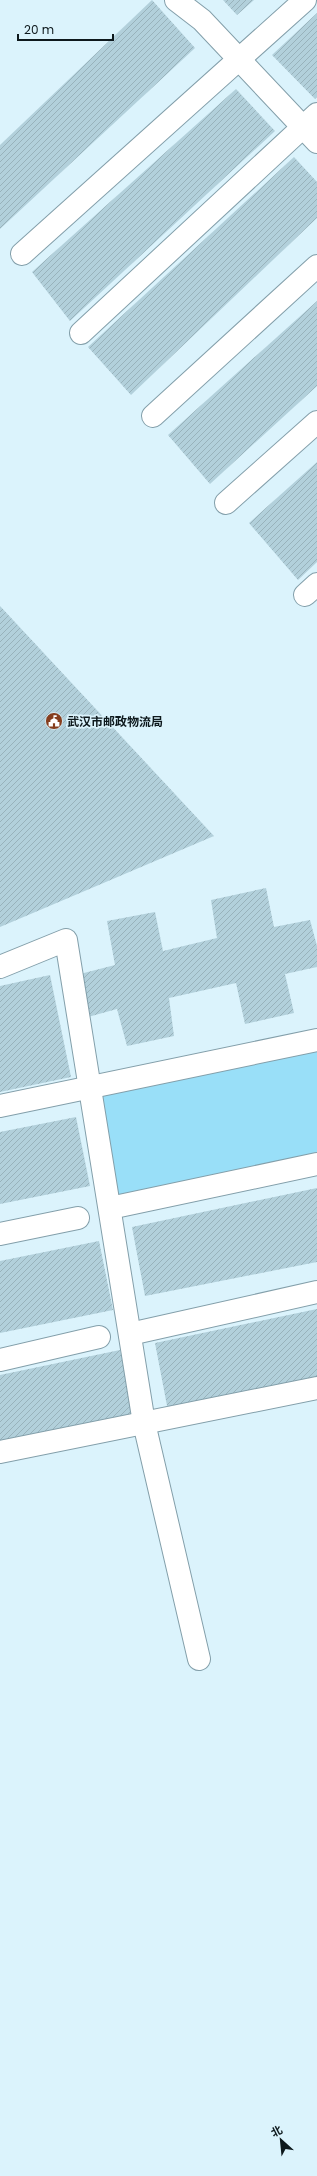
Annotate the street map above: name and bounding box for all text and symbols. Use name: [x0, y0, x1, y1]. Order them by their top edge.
scale bar: [18, 16, 113, 42]
text: 20 m: [24, 21, 54, 38]
public building icon: 武汉市邮政物流局: [44, 711, 64, 731]
place label: 武汉市邮政物流局: [67, 713, 163, 730]
north arrow: [261, 2120, 301, 2160]
text: 北: [268, 2121, 285, 2141]

